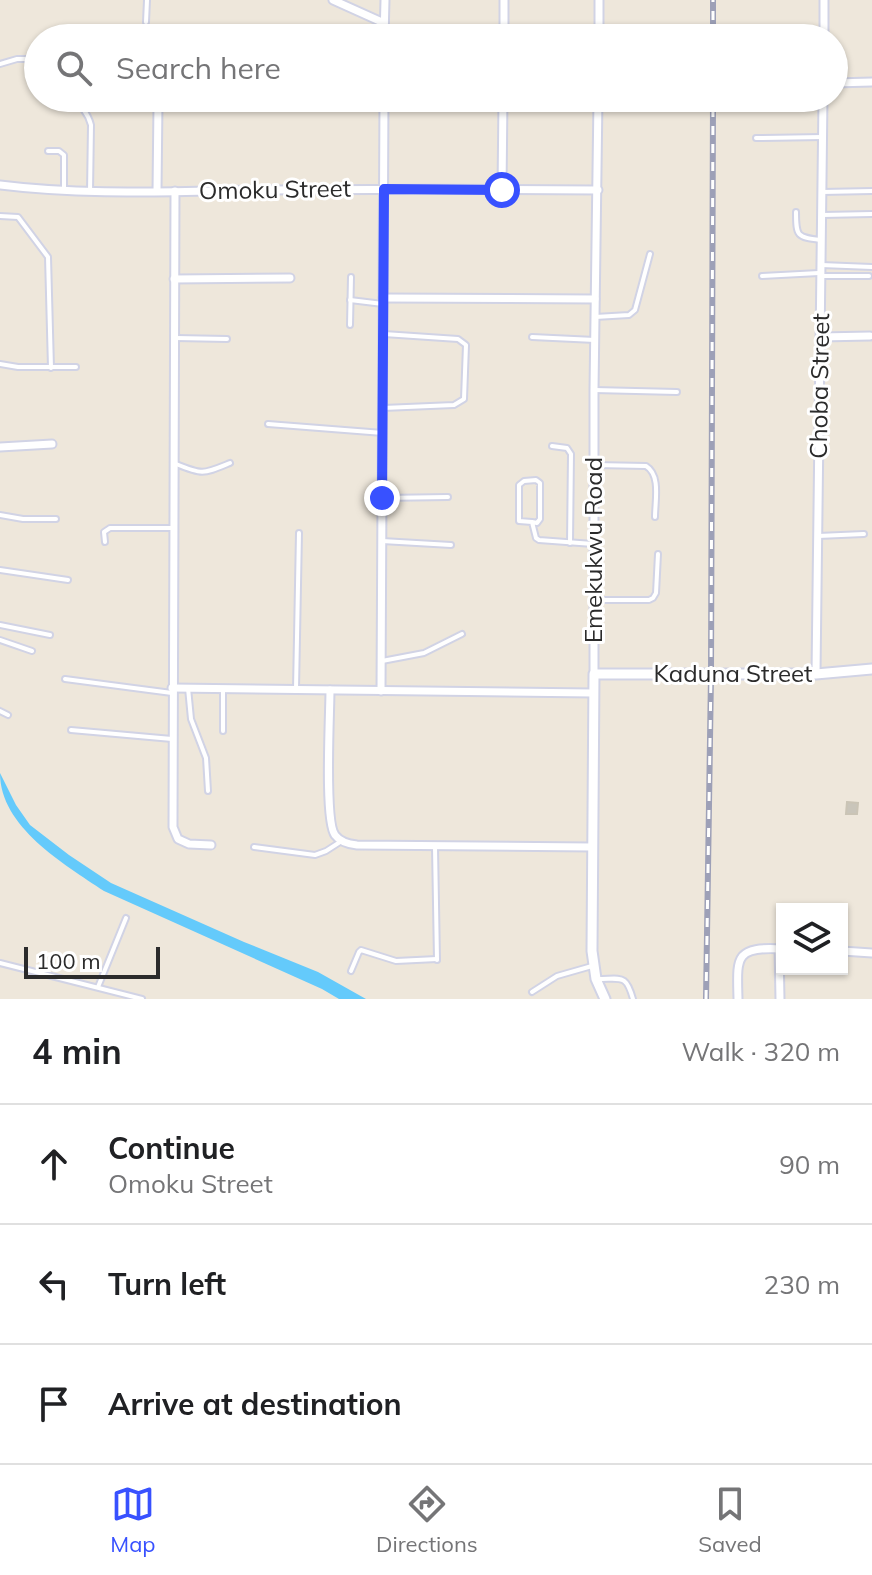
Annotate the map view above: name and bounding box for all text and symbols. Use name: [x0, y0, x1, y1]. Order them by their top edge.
search box: [24, 24, 848, 112]
icon: search: [52, 46, 96, 90]
text: Search here: [116, 49, 281, 87]
route start: [484, 172, 520, 208]
street label: Omoku Street: [199, 173, 351, 205]
street label: Choba Street: [803, 313, 835, 459]
street label: Emekukwu Road: [578, 457, 608, 643]
route end: [364, 480, 400, 516]
street label: Kaduna Street: [654, 658, 812, 688]
map controls: [776, 903, 848, 975]
button: layers: [776, 903, 848, 975]
scale bar: [24, 943, 160, 979]
text: 100 m: [36, 947, 101, 975]
text: 4 min: [32, 1030, 122, 1073]
text: Walk · 320 m: [681, 1035, 840, 1068]
text: Continue: [108, 1129, 235, 1167]
icon: ahead: [32, 1142, 76, 1186]
text: 90 m: [779, 1148, 840, 1181]
text: Omoku Street: [108, 1167, 273, 1200]
icon: left: [32, 1262, 76, 1306]
text: Turn left: [108, 1265, 226, 1303]
text: 230 m: [764, 1268, 840, 1301]
icon: arrive: [32, 1382, 76, 1426]
text: Arrive at destination: [108, 1385, 402, 1423]
tab: Map: [110, 1482, 156, 1558]
tab: Directions: [376, 1482, 478, 1558]
tab: Saved: [698, 1482, 762, 1558]

